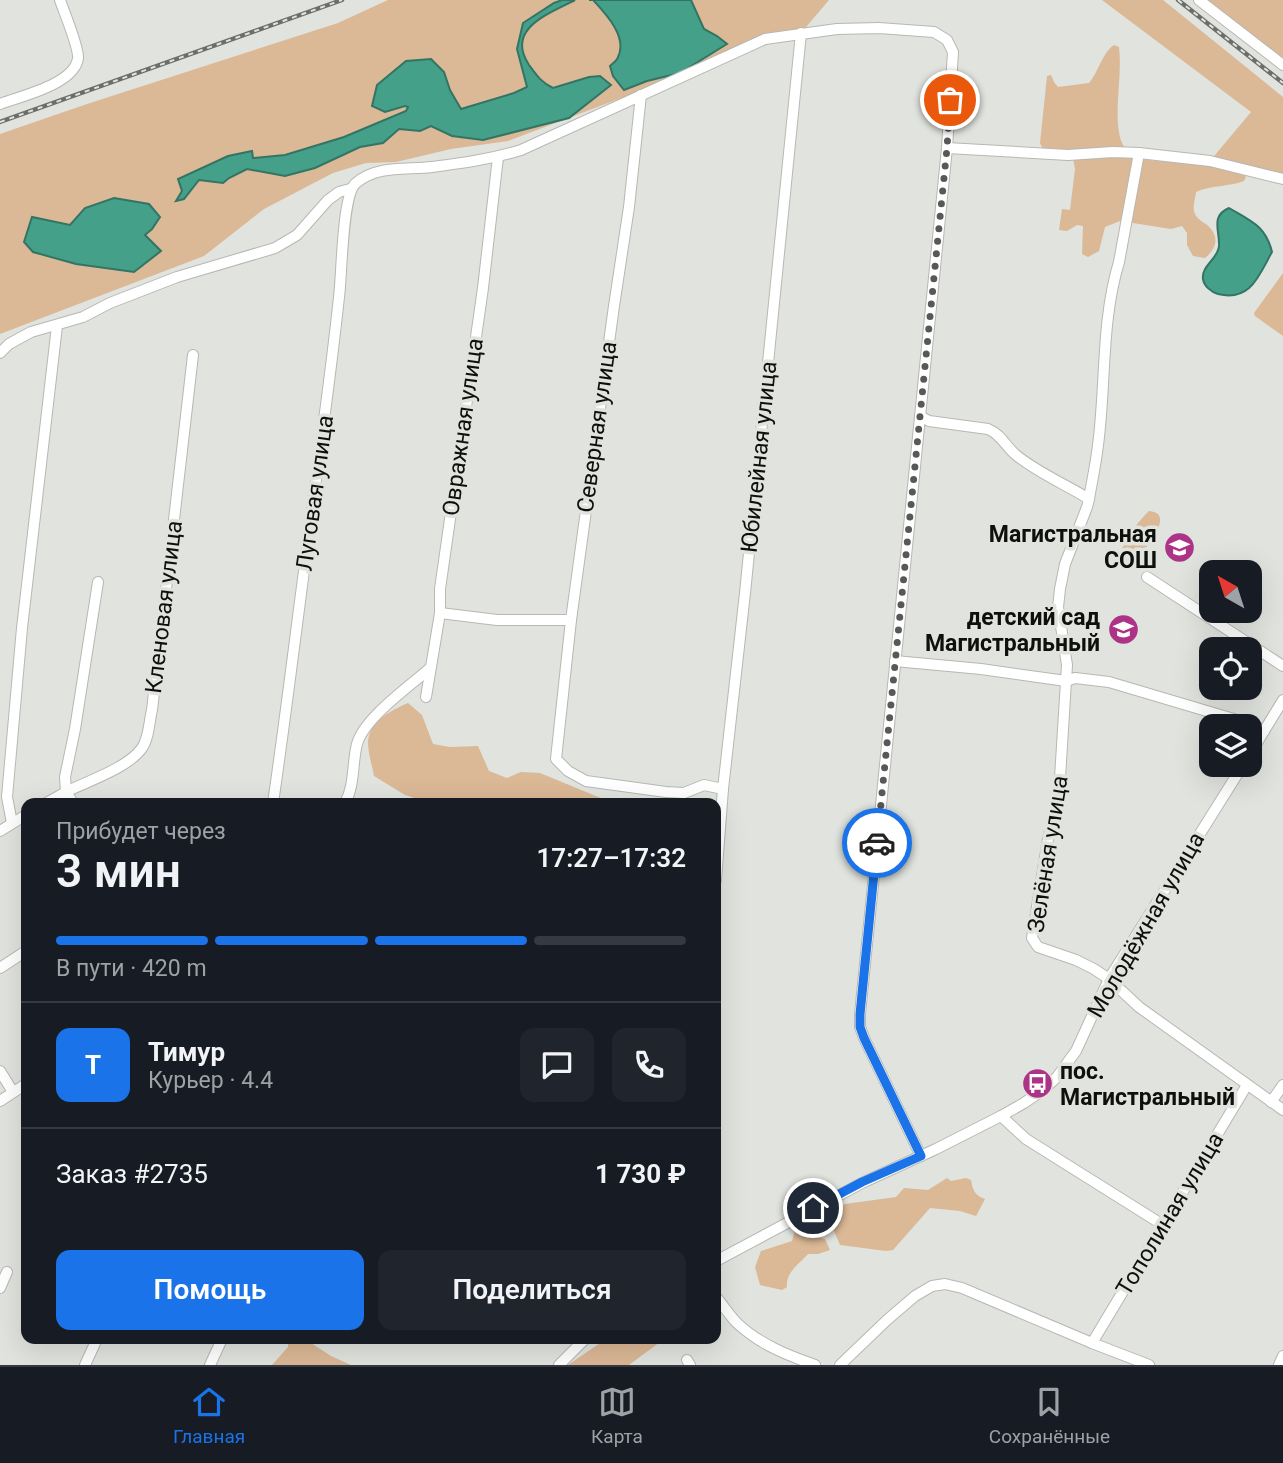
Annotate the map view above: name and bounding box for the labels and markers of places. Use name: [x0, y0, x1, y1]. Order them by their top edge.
pin: [920, 70, 980, 130]
place label: Магистральная СОШ: [989, 521, 1157, 574]
school or university icon: Магистральная СОШ: [1163, 530, 1197, 564]
place label: детский сад Магистральный: [925, 604, 1100, 657]
school or university icon: детский сад Магистральный: [1106, 613, 1140, 647]
place label: пос. Магистральный: [1060, 1058, 1235, 1111]
bus stop icon: пос. Магистральный: [1020, 1067, 1054, 1101]
pin: [783, 1178, 843, 1238]

